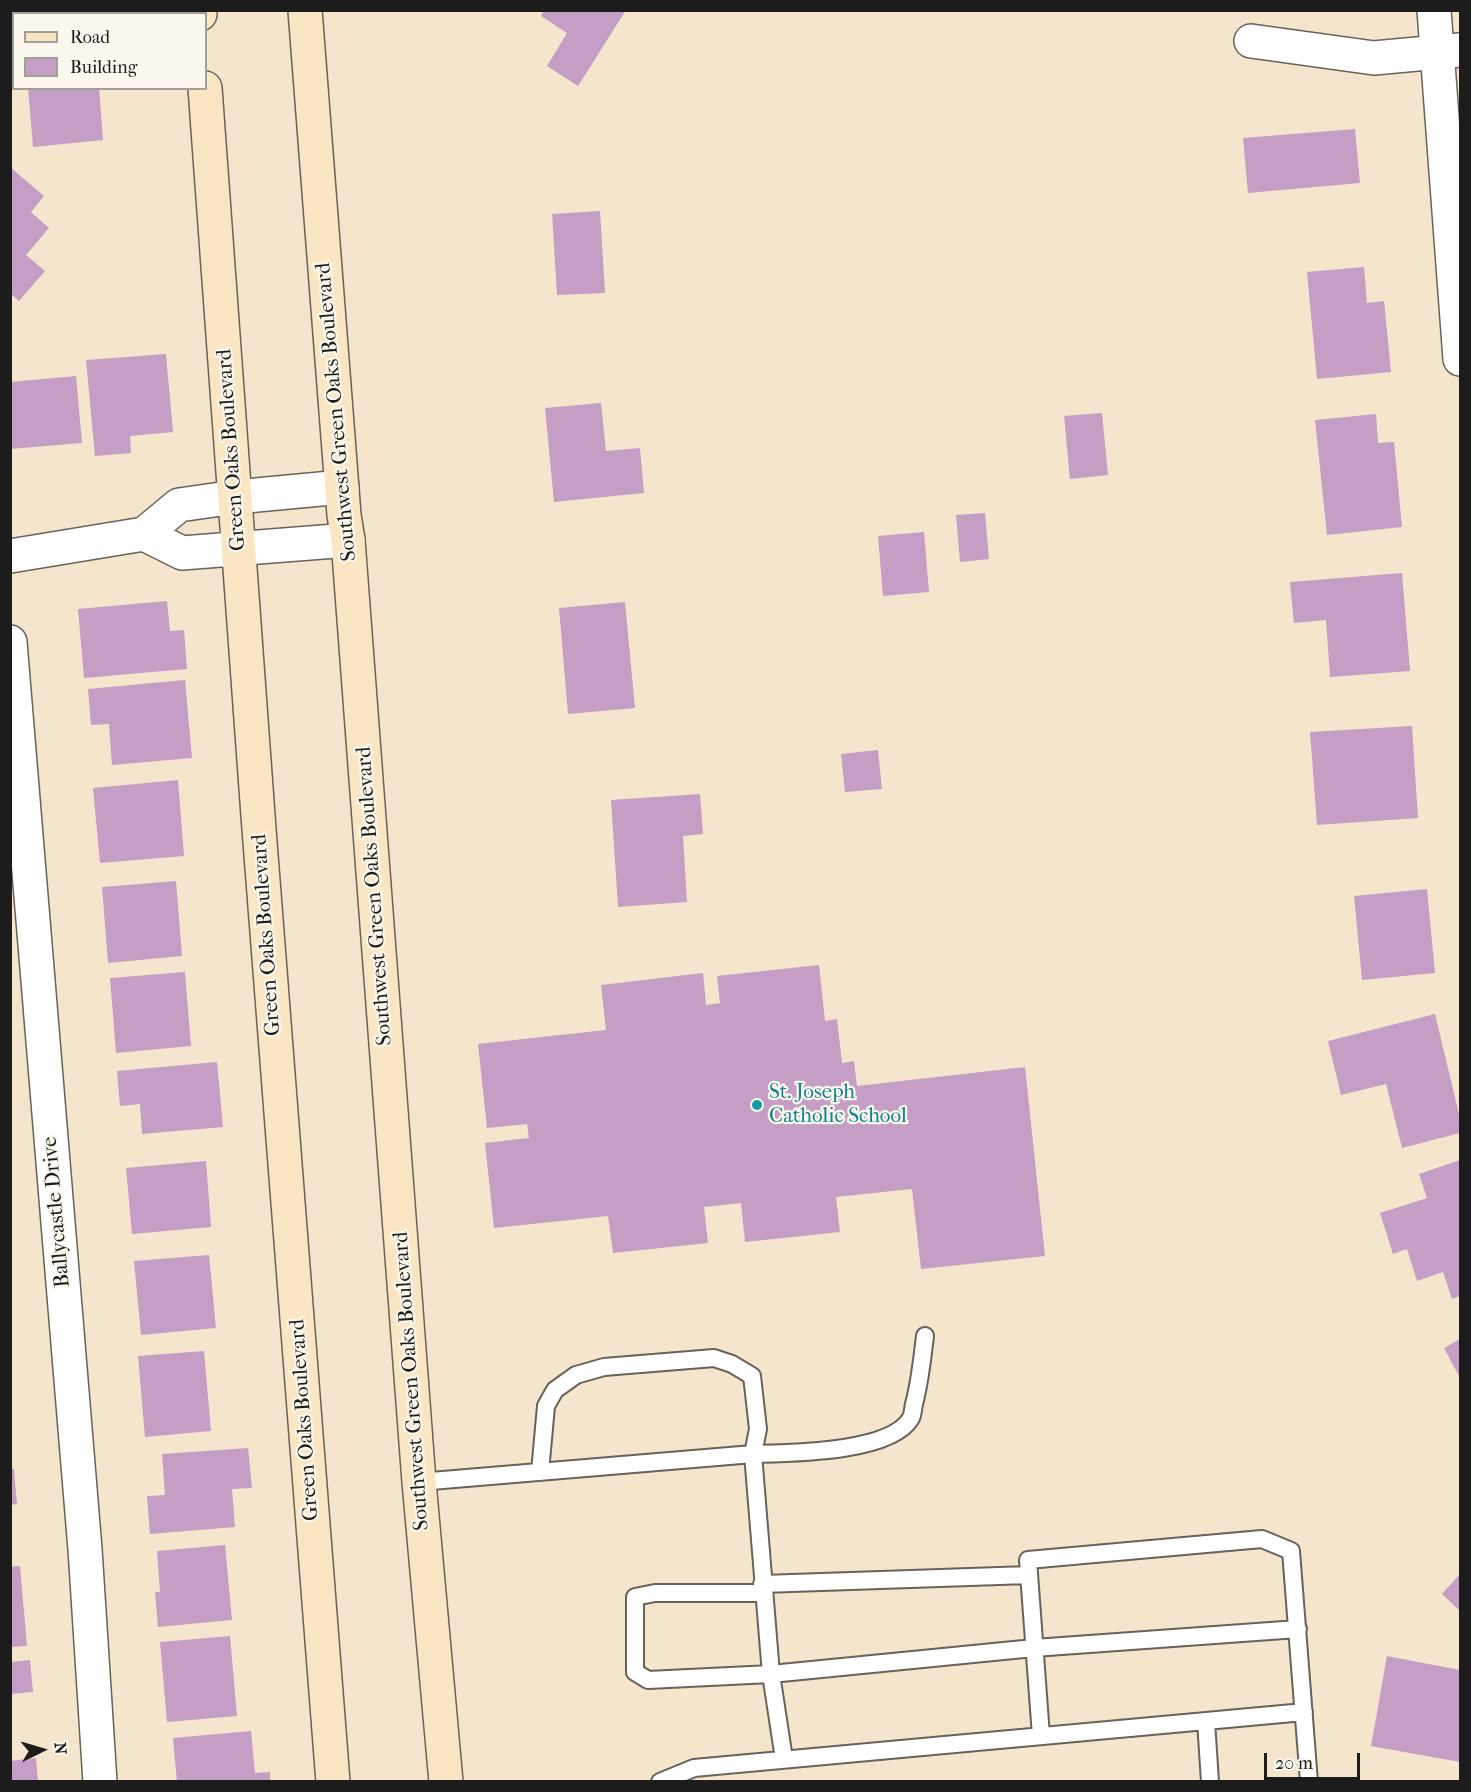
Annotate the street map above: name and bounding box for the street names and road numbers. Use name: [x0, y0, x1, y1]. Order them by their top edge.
street label: Southwest Green Oaks Boulevard: [311, 262, 363, 562]
street label: Green Oaks Boulevard: [212, 348, 252, 552]
street label: Southwest Green Oaks Boulevard: [352, 746, 398, 1046]
street label: Green Oaks Boulevard: [247, 833, 287, 1037]
street label: Ballycastle Drive: [38, 1135, 76, 1289]
street label: Southwest Green Oaks Boulevard: [389, 1231, 435, 1531]
street label: Green Oaks Boulevard: [285, 1318, 325, 1522]

